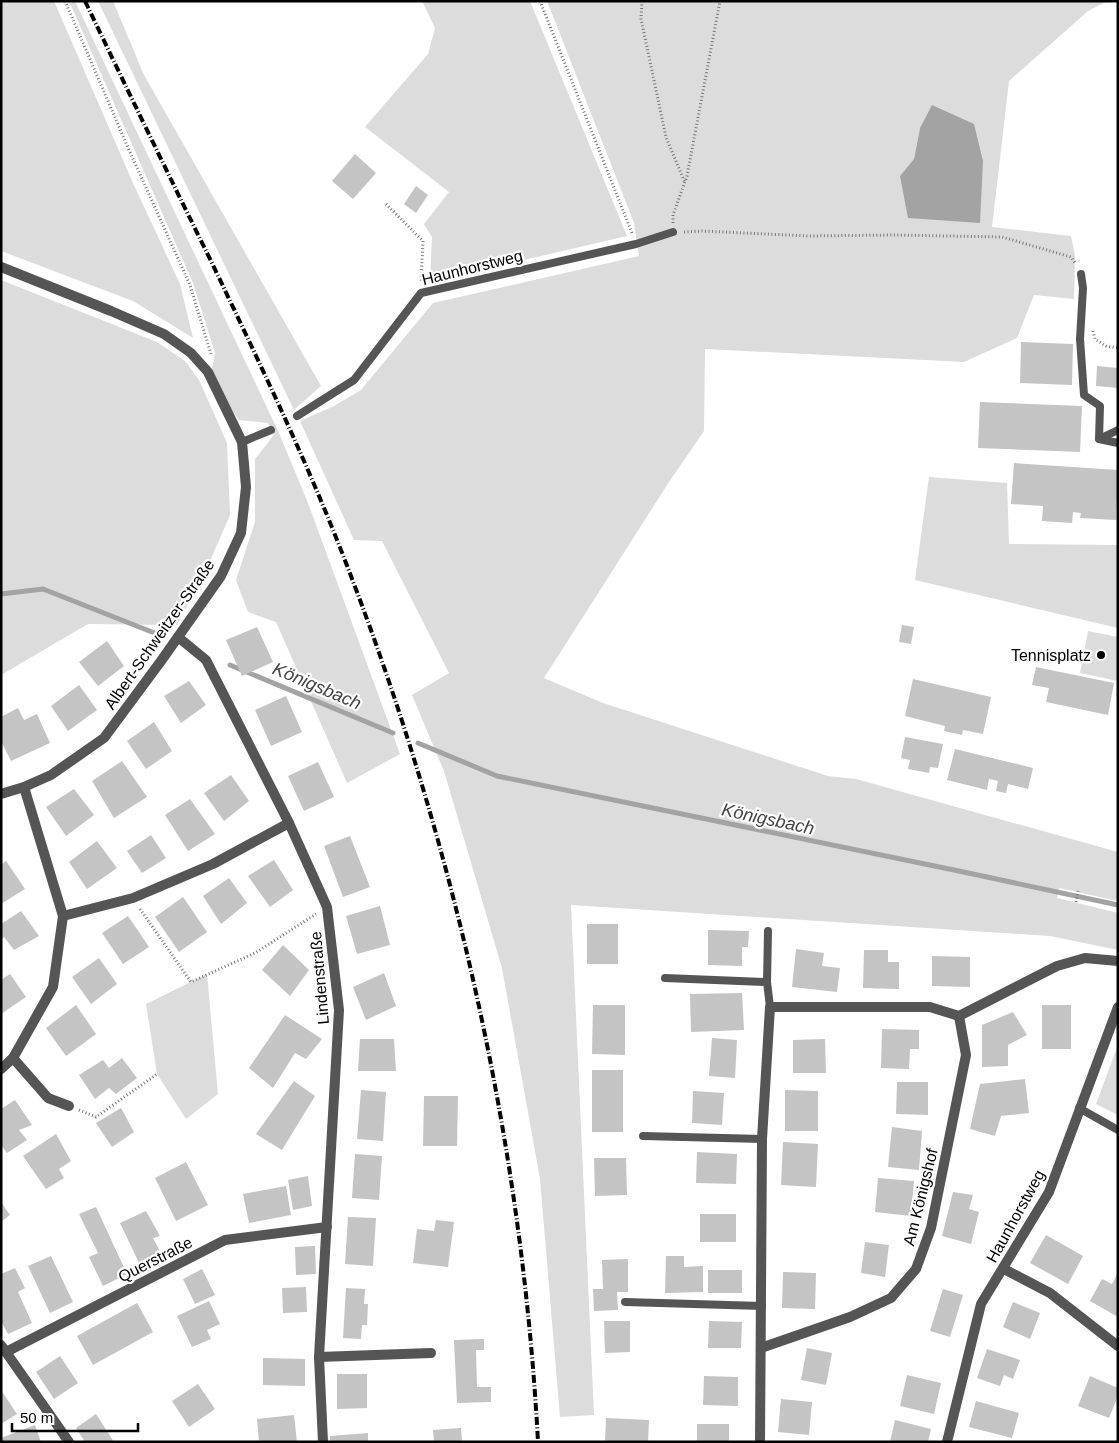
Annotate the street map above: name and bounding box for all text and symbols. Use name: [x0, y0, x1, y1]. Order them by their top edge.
street label: Haunhorstweg: [420, 247, 524, 288]
street label: Albert-Schweitzer-Straße: [101, 556, 218, 712]
place label: Tennisplatz: [1011, 647, 1091, 664]
marker: Tennisplatz: [1095, 649, 1107, 661]
water label: Königsbach: [270, 658, 364, 714]
water label: Königsbach: [720, 799, 816, 839]
street label: Lindenstraße: [307, 931, 332, 1025]
street label: Am Königshof: [900, 1146, 941, 1248]
street label: Haunhorstweg: [983, 1167, 1048, 1265]
street label: Querstraße: [115, 1233, 195, 1285]
scale bar: [12, 1400, 139, 1432]
text: 50 m: [20, 1409, 53, 1426]

